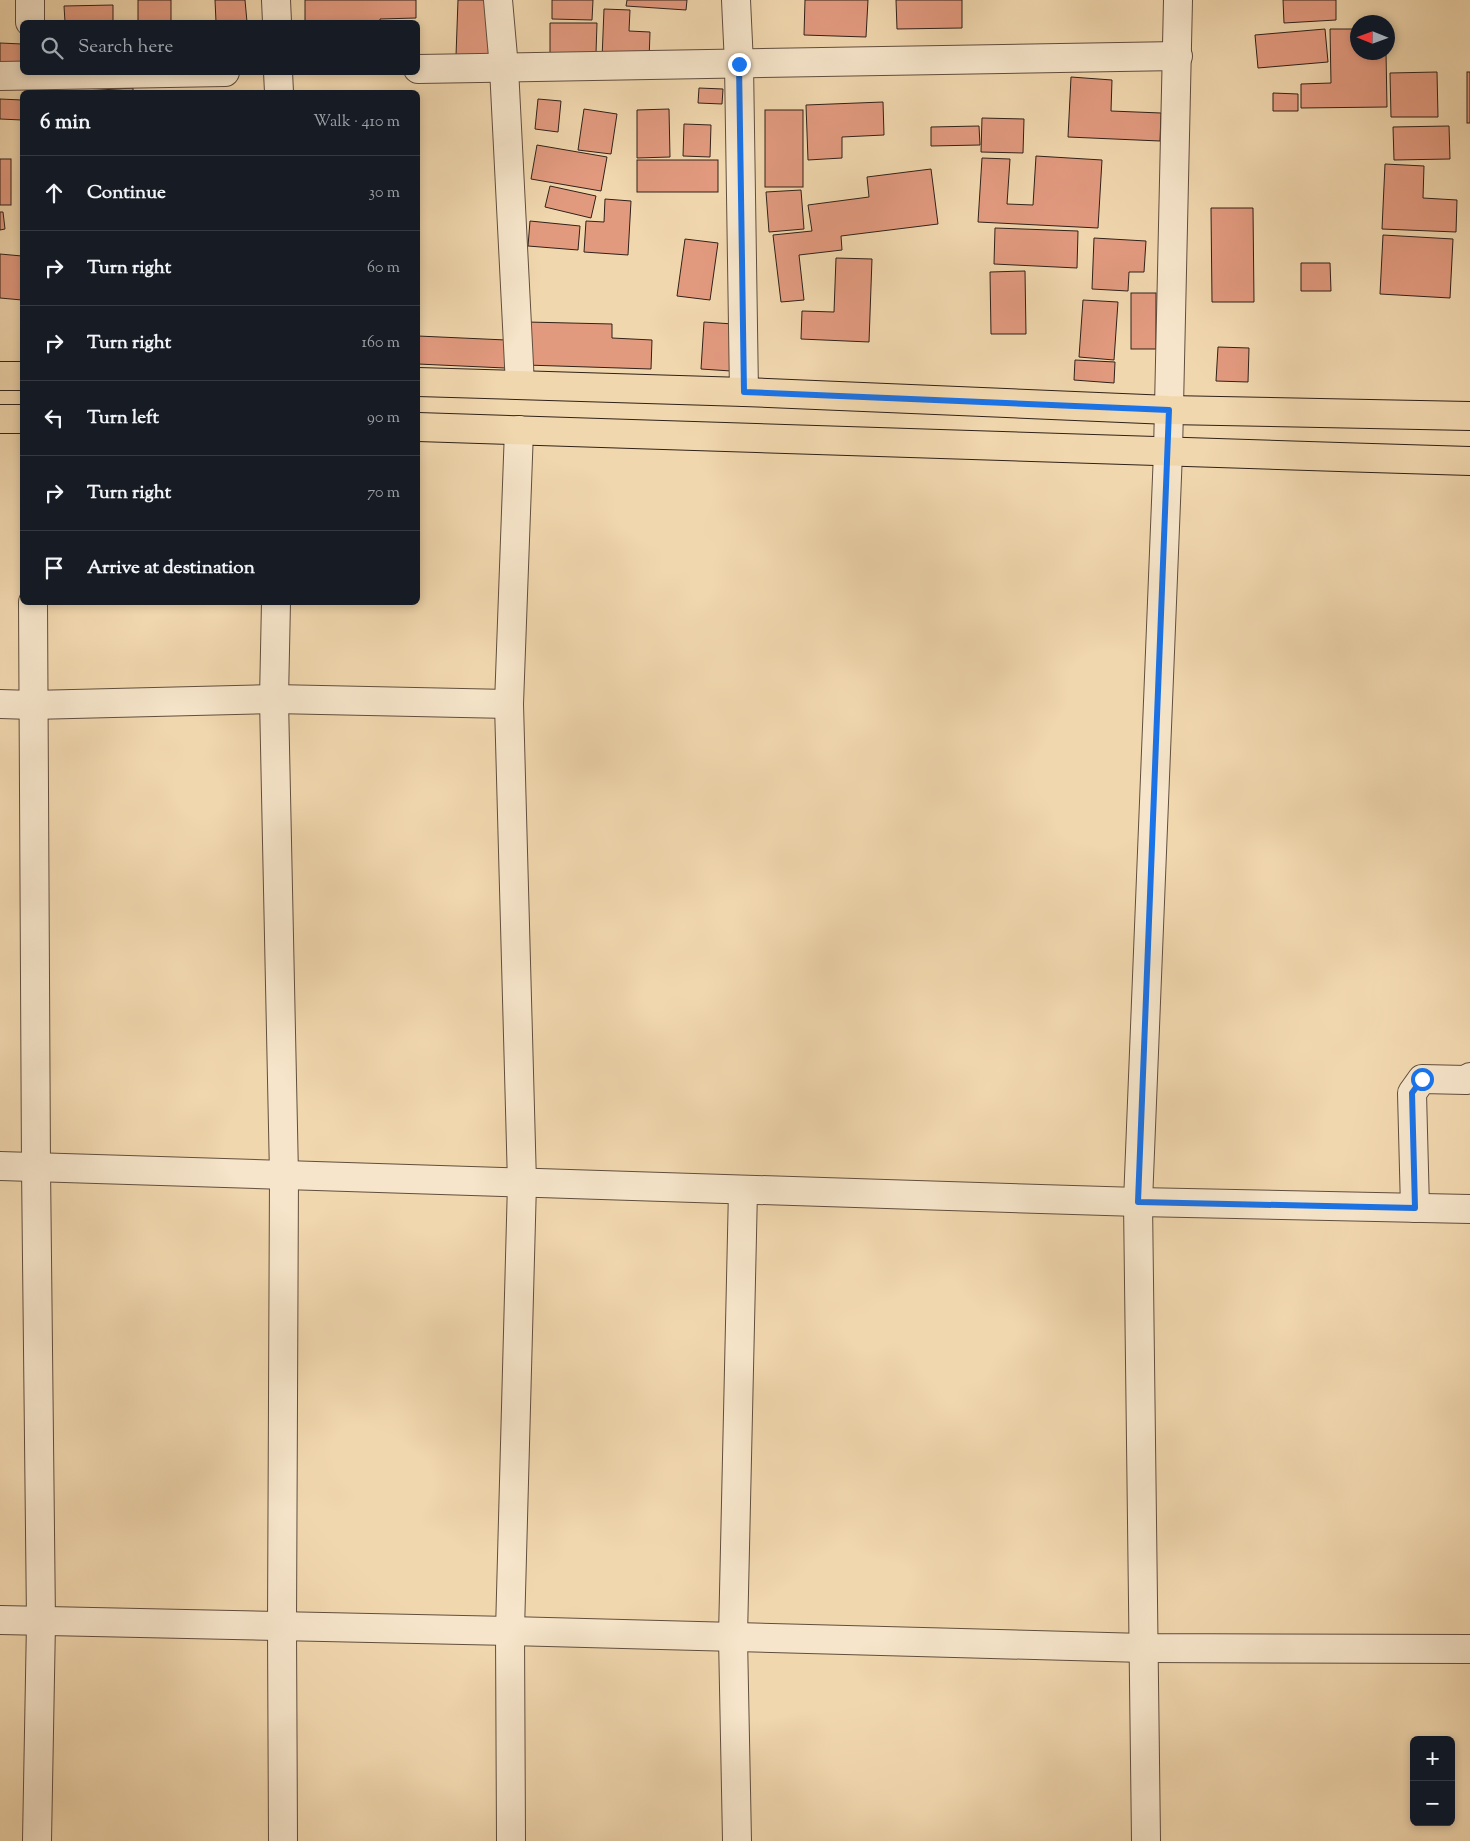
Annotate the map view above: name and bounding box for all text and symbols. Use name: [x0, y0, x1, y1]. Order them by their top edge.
north arrow: [1350, 15, 1395, 60]
search box: [20, 20, 420, 75]
icon: search: [38, 34, 66, 62]
text: Search here: [78, 34, 173, 61]
route end: [728, 53, 751, 76]
text: 6 min: [40, 108, 91, 138]
text: Walk · 410 m: [313, 111, 400, 134]
icon: ahead: [40, 179, 68, 207]
text: Continue: [87, 180, 166, 207]
text: 30 m: [369, 182, 400, 205]
icon: right: [40, 254, 68, 282]
text: Turn right: [87, 255, 171, 282]
text: 60 m: [367, 257, 400, 280]
icon: right: [40, 329, 68, 357]
text: Turn right: [87, 330, 171, 357]
text: 160 m: [362, 332, 400, 355]
icon: left: [40, 404, 68, 432]
text: Turn left: [87, 405, 159, 432]
text: 90 m: [367, 407, 400, 430]
icon: right: [40, 479, 68, 507]
text: Turn right: [87, 480, 171, 507]
text: 70 m: [367, 482, 400, 505]
icon: arrive: [40, 554, 68, 582]
text: Arrive at destination: [87, 555, 255, 582]
route start: [1411, 1068, 1434, 1091]
map controls: [1410, 1736, 1455, 1826]
button: +: [1410, 1736, 1455, 1781]
button: −: [1410, 1781, 1455, 1826]

